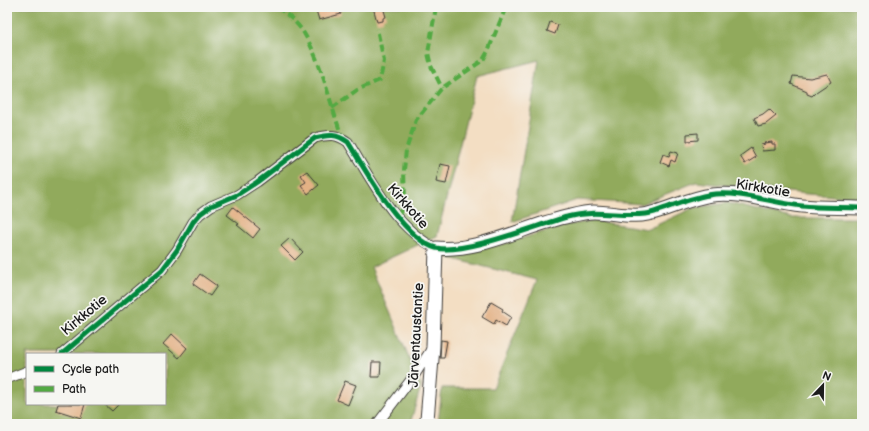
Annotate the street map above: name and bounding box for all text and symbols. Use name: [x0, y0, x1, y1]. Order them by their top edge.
street label: Kirkkotie: [735, 175, 791, 201]
street label: Kirkkotie: [384, 180, 432, 232]
street label: Järventaustantie: [405, 282, 427, 388]
street label: Kirkkotie: [58, 291, 110, 339]
legend: [26, 353, 166, 405]
text: Cycle path: [62, 362, 119, 377]
north arrow: [803, 365, 843, 405]
text: N: [820, 369, 833, 384]
text: Path: [62, 382, 87, 397]

